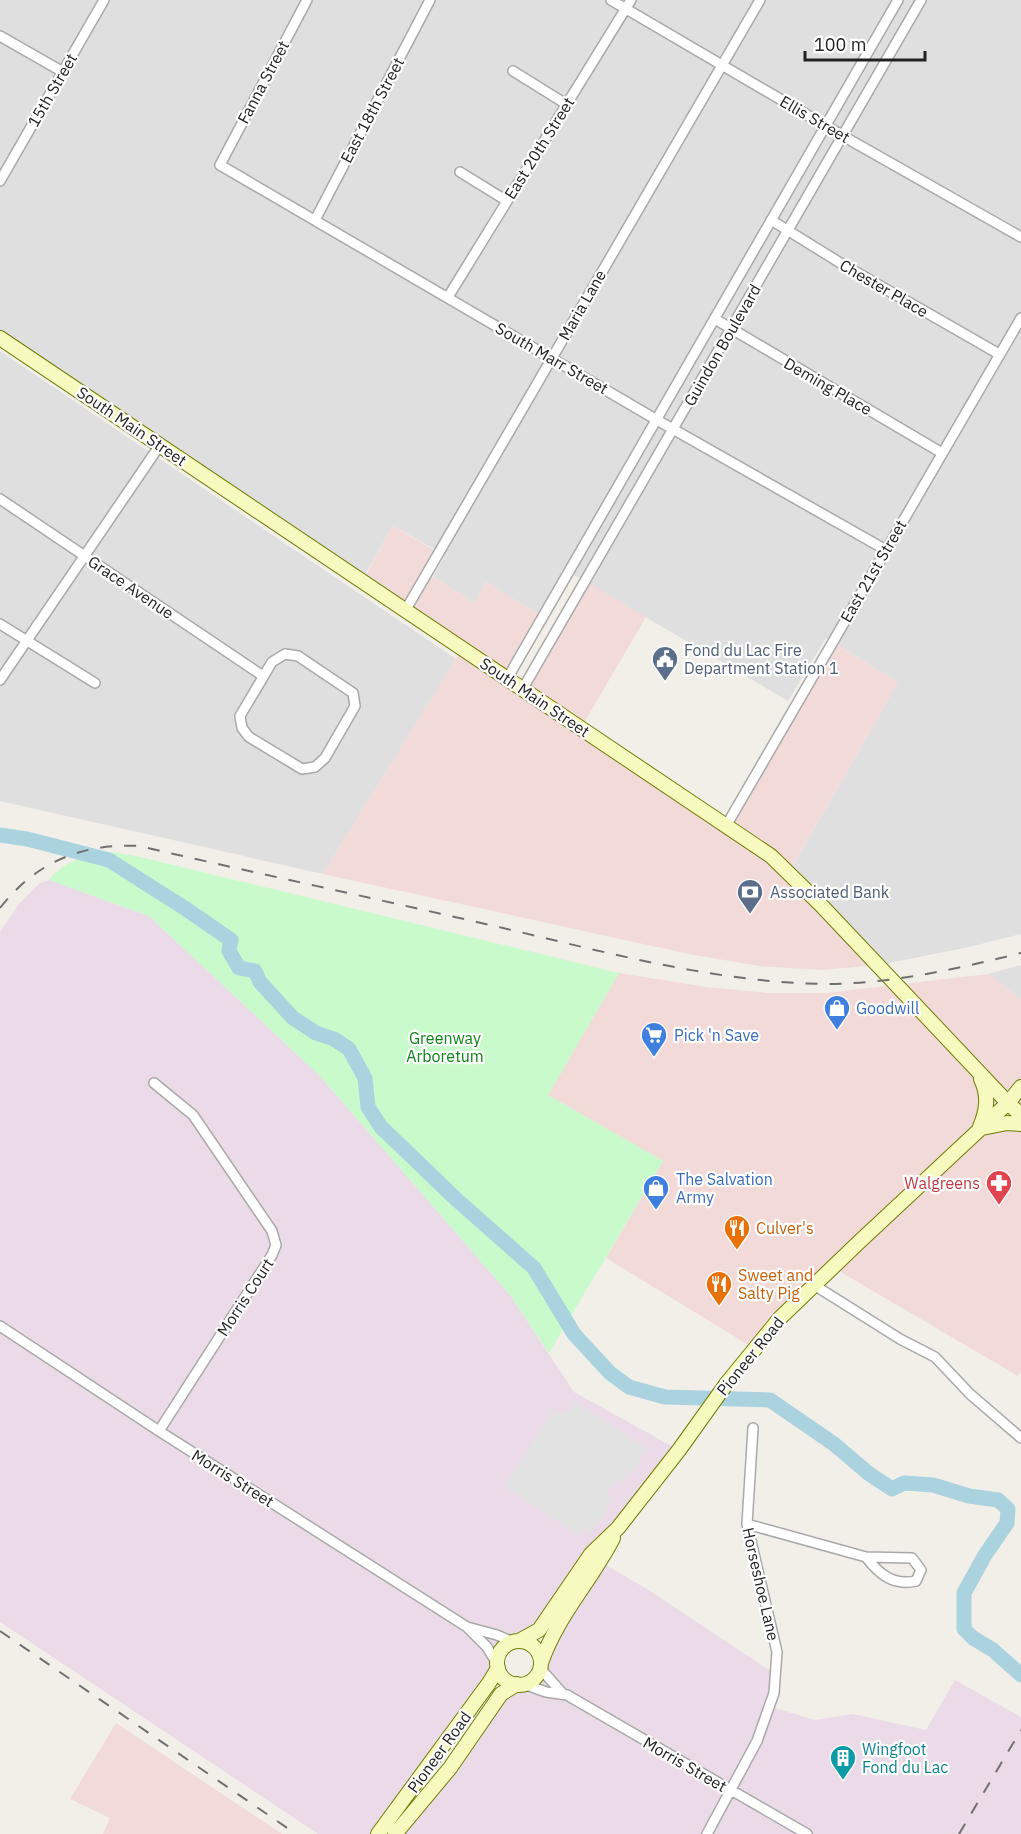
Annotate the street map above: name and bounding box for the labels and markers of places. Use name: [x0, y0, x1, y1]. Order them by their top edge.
place label: Fond du Lac Fire Department Station 1: [684, 640, 839, 678]
public building icon: Fond du Lac Fire Department Station 1: [650, 644, 680, 682]
bank icon: Associated Bank: [735, 877, 765, 915]
place label: Associated Bank: [770, 882, 890, 902]
shop icon: Goodwill: [822, 993, 852, 1031]
place label: Goodwill: [856, 998, 919, 1018]
supermarket icon: Pick 'n Save: [639, 1020, 669, 1058]
place label: Pick 'n Save: [674, 1025, 759, 1045]
pharmacy icon: Walgreens: [984, 1168, 1014, 1206]
place label: The Salvation Army: [676, 1169, 773, 1207]
shop icon: The Salvation Army: [641, 1173, 671, 1211]
place label: Walgreens: [904, 1173, 980, 1193]
restaurant icon: Culver's: [722, 1213, 752, 1251]
place label: Culver's: [756, 1218, 814, 1238]
place label: Sweet and Salty Pig: [738, 1265, 813, 1303]
restaurant icon: Sweet and Salty Pig: [704, 1269, 734, 1307]
place label: Wingfoot Fond du Lac: [862, 1739, 948, 1777]
building icon: Wingfoot Fond du Lac: [828, 1743, 858, 1781]

